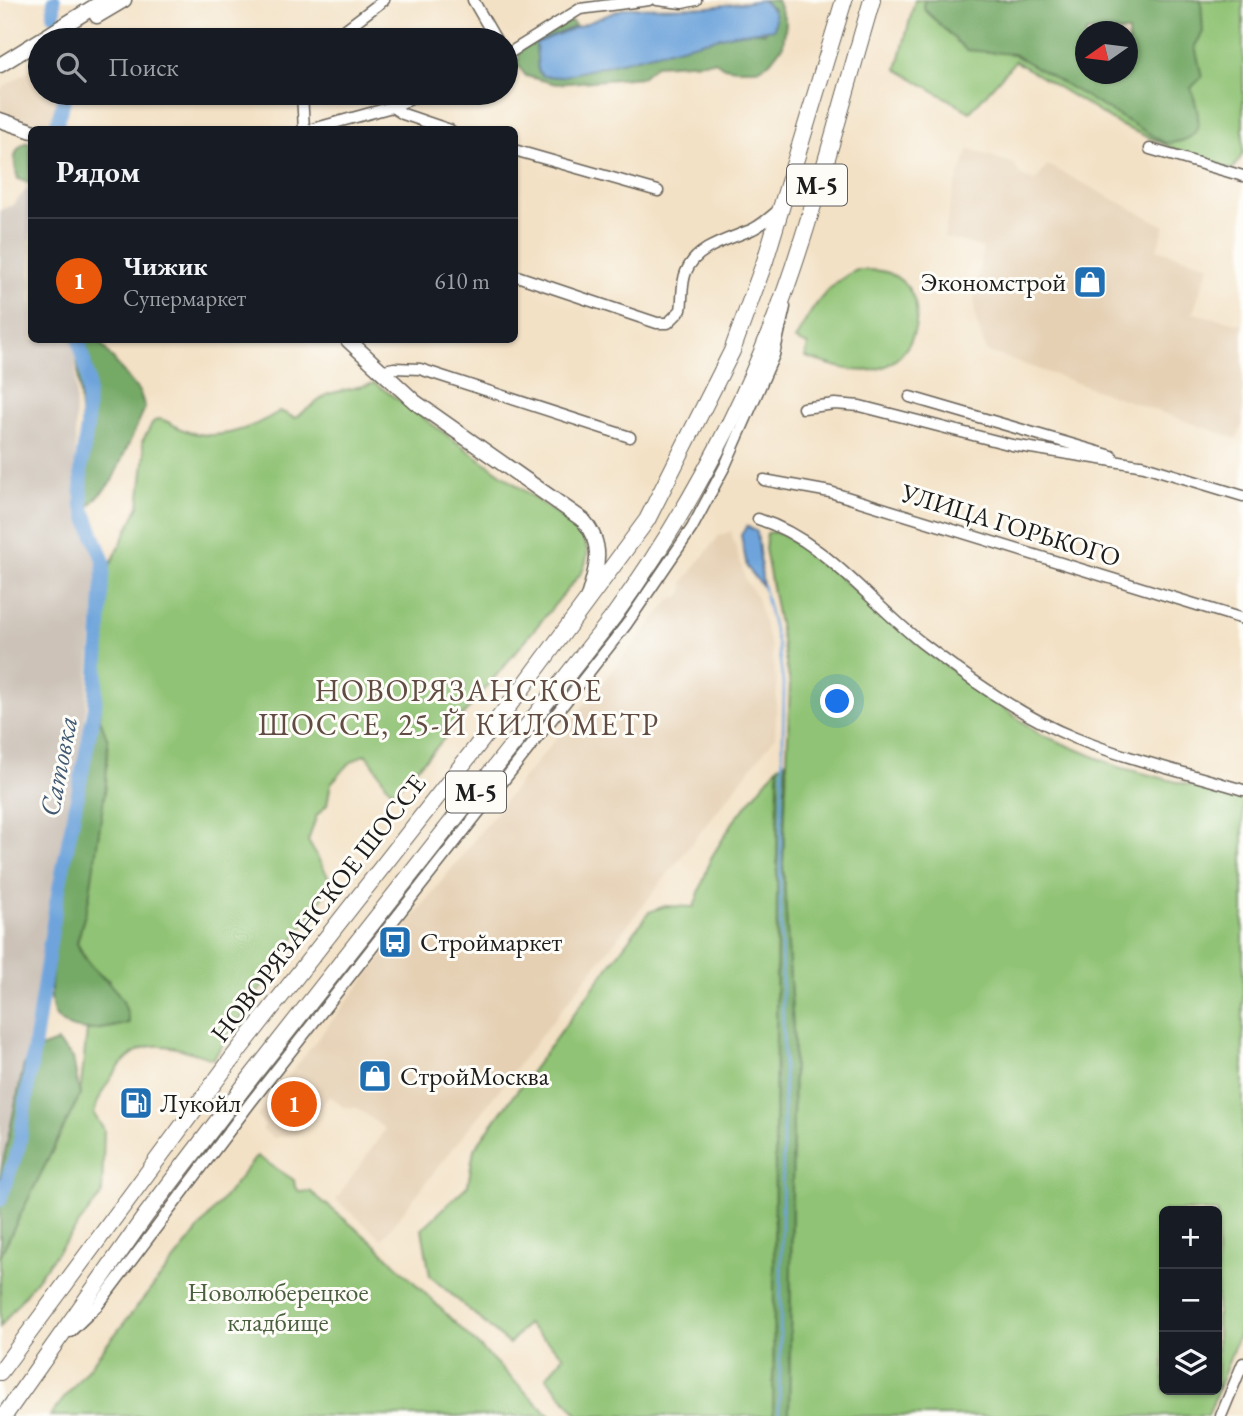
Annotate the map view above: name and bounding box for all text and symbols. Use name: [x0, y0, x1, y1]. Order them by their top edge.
north arrow: [1075, 21, 1138, 84]
search box: [28, 28, 518, 105]
icon: search: [52, 48, 90, 86]
text: Поиск: [108, 50, 179, 84]
text: Рядом: [56, 152, 140, 191]
road number: М-5: [787, 164, 847, 205]
text: Чижик: [123, 249, 208, 283]
shop icon: Экономстрой: [1071, 263, 1109, 301]
place label: Экономстрой: [921, 265, 1066, 299]
text: 1: [73, 266, 85, 296]
text: 610 m: [434, 266, 490, 296]
text: Супермаркет: [123, 283, 246, 313]
street label: УЛИЦА ГОРЬКОГО: [896, 475, 1125, 575]
district label: НОВОРЯЗАНСКОЕ ШОССЕ, 25-Й КИЛОМЕТР: [258, 671, 660, 744]
your location: [820, 684, 854, 718]
water label: Сатовка: [31, 713, 85, 819]
street label: НОВОРЯЗАНСКОЕ ШОССЕ: [203, 767, 434, 1049]
road number: М-5: [446, 772, 506, 812]
bus stop icon: Строймаркет: [376, 923, 414, 961]
place label: Строймаркет: [420, 925, 562, 959]
shop icon: СтройМосква: [356, 1057, 394, 1095]
place label: СтройМосква: [400, 1059, 550, 1093]
pin: 1: [271, 1078, 317, 1130]
fuel station icon: Лукойл: [117, 1084, 155, 1122]
place label: Лукойл: [160, 1086, 241, 1120]
map controls: [1159, 1206, 1222, 1395]
button: +: [1159, 1206, 1222, 1269]
button: −: [1159, 1269, 1222, 1332]
park label: Новолюберецкое кладбище: [187, 1275, 369, 1339]
button: layers: [1159, 1332, 1222, 1395]

